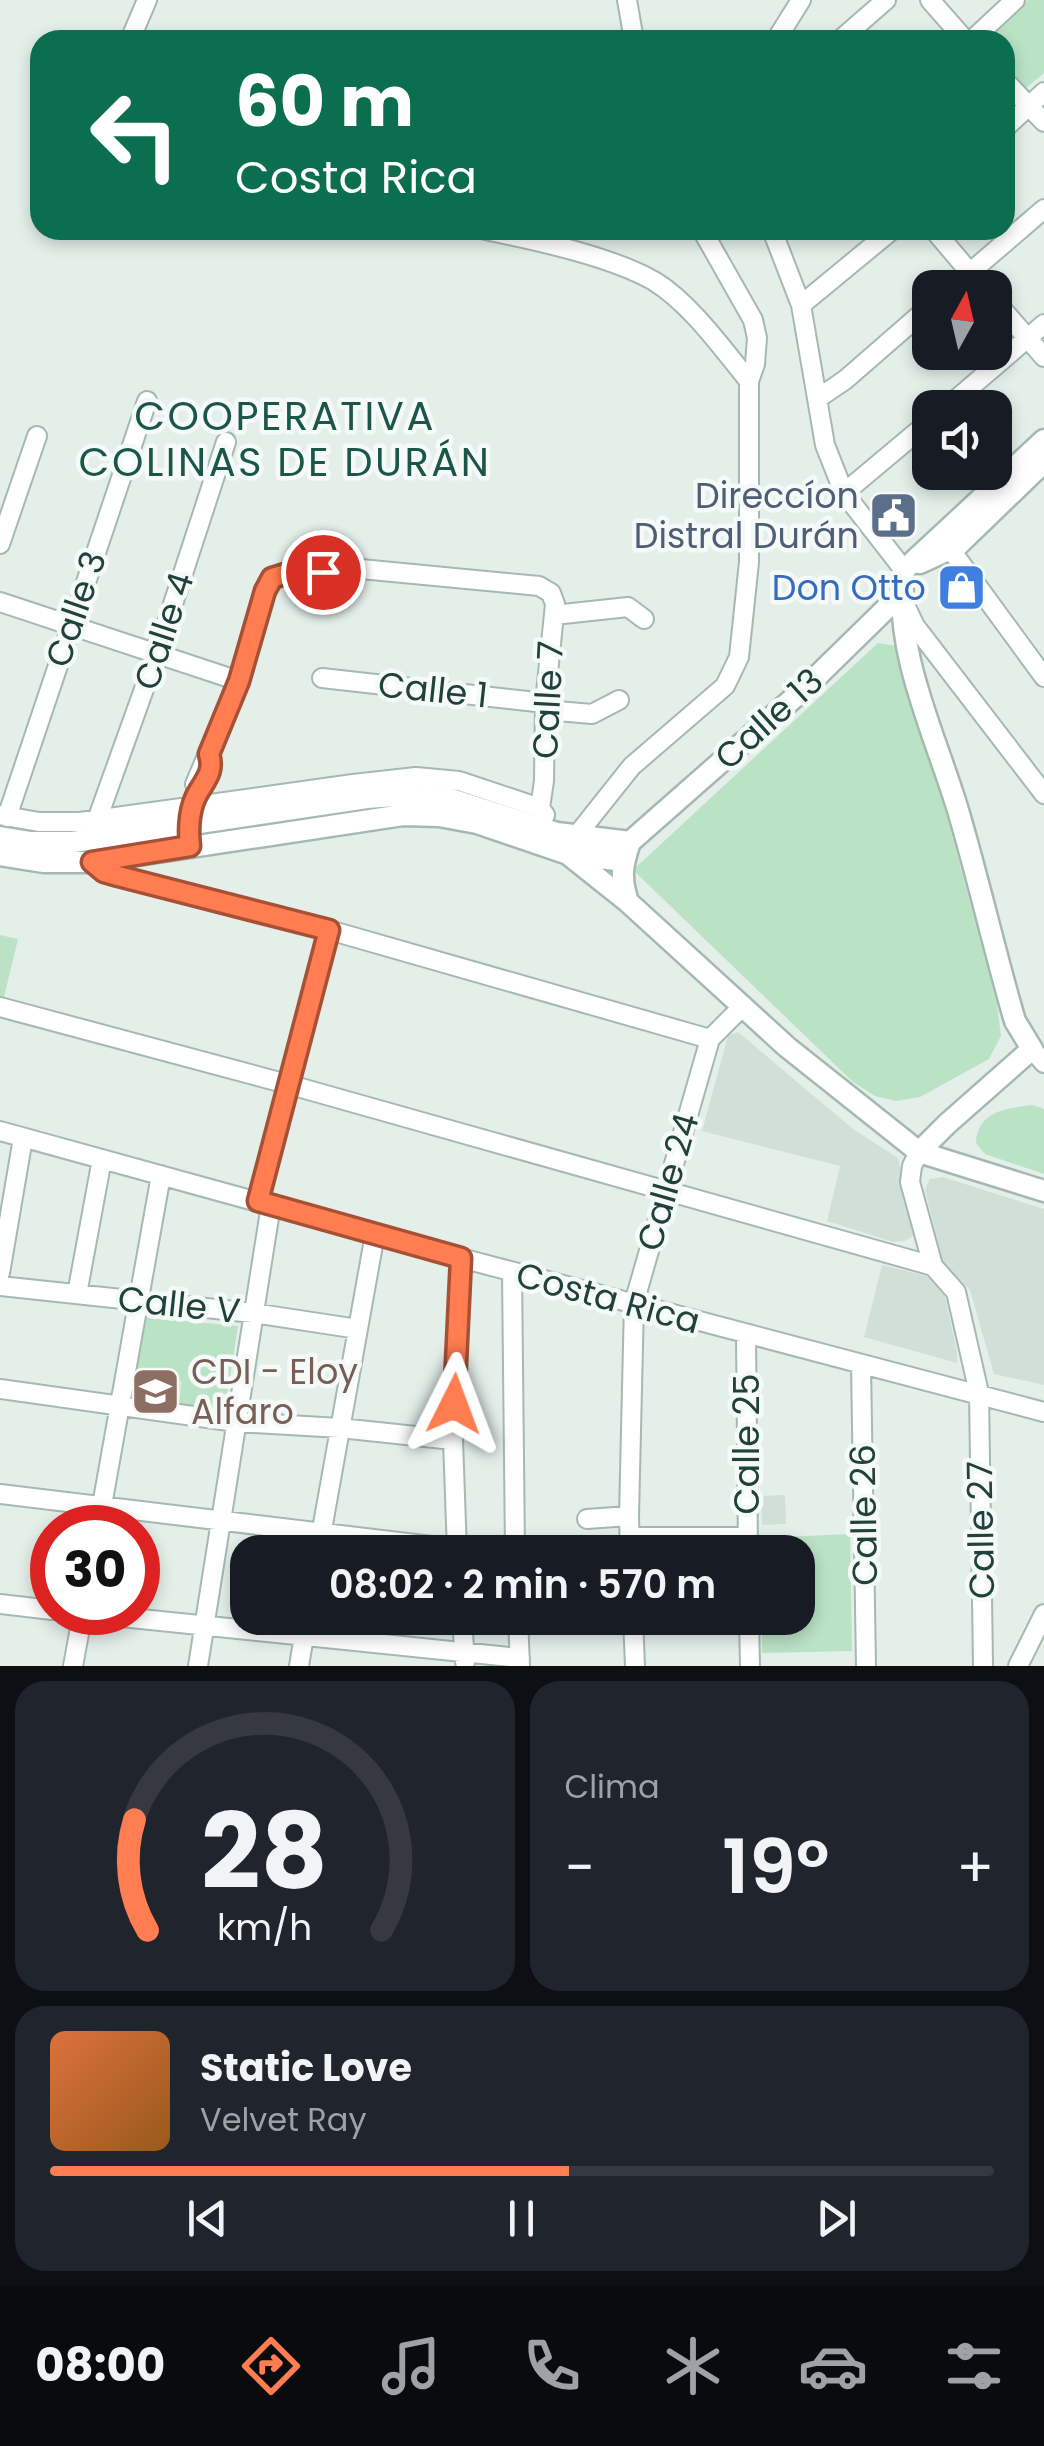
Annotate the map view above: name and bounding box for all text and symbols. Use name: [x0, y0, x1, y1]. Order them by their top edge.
text: 60 m: [235, 52, 414, 151]
icon: left: [70, 70, 200, 200]
text: Costa Rica: [235, 146, 477, 209]
north arrow: [912, 270, 1012, 370]
map controls: [912, 270, 1012, 490]
district label: COOPERATIVA COLINAS DE DURÁN: [79, 388, 491, 490]
button: sound: [912, 390, 1012, 490]
place label: Direccíon Distral Durán: [634, 471, 859, 560]
public building icon: Direccíon Distral Durán: [868, 490, 920, 542]
pin: [281, 530, 366, 615]
street label: Calle 3: [33, 544, 118, 673]
icon: arrive: [296, 545, 351, 600]
shop icon: Don Otto: [935, 562, 987, 614]
place label: Don Otto: [772, 563, 926, 612]
street label: Calle 4: [122, 566, 206, 696]
street label: Calle 7: [520, 640, 575, 760]
street label: Calle 13: [704, 657, 834, 781]
street label: Calle 1: [376, 659, 490, 720]
street label: Calle 24: [625, 1107, 711, 1256]
street label: Costa Rica: [511, 1249, 705, 1346]
street label: Calle V: [116, 1274, 243, 1335]
place label: CDI - Eloy Alfaro: [191, 1347, 358, 1436]
position arrow: [402, 1352, 506, 1456]
school or university icon: CDI - Eloy Alfaro: [130, 1366, 182, 1418]
street label: Calle 25: [722, 1373, 771, 1515]
street label: Calle 26: [838, 1444, 889, 1586]
street label: Calle 27: [955, 1460, 1006, 1600]
speed limit sign: 30: [30, 1505, 160, 1635]
text: 08:02 · 2 min · 570 m: [329, 1558, 716, 1611]
text: Clima: [565, 1764, 660, 1809]
text: 28: [201, 1779, 328, 1924]
text: 19°: [722, 1814, 829, 1919]
text: −: [565, 1829, 595, 1906]
text: +: [956, 1829, 994, 1906]
text: km/h: [217, 1902, 312, 1953]
text: Static Love: [200, 2041, 412, 2094]
text: Velvet Ray: [200, 2097, 366, 2142]
icon: previous: [180, 2191, 235, 2246]
icon: pause: [494, 2191, 549, 2246]
icon: next: [809, 2191, 864, 2246]
icon: directions: [236, 2331, 306, 2401]
icon: music: [376, 2331, 446, 2401]
icon: phone: [517, 2331, 587, 2401]
icon: climate: [658, 2331, 728, 2401]
icon: car: [798, 2331, 868, 2401]
icon: filters: [939, 2331, 1009, 2401]
text: 08:00: [35, 2334, 165, 2397]

